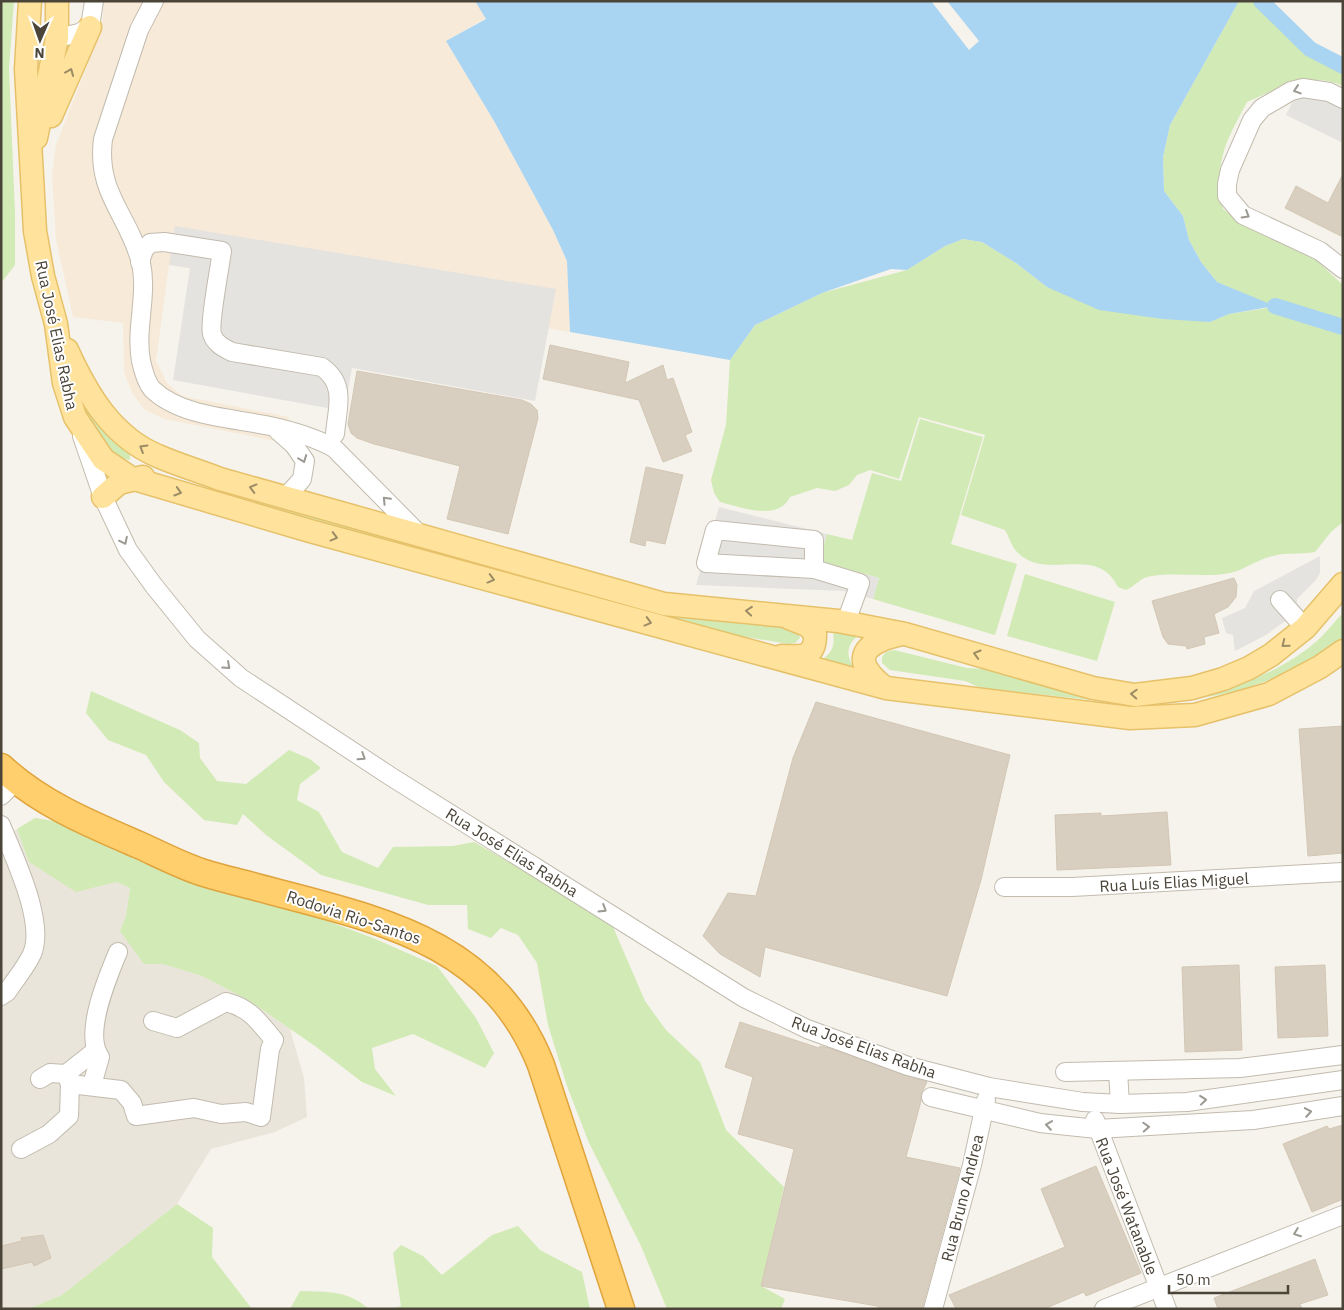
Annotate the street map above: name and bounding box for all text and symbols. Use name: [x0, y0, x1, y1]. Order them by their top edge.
north arrow: [15, 15, 65, 65]
text: N: [34, 44, 45, 62]
one-way arrow: [64, 68, 75, 77]
one-way arrow: [1293, 85, 1301, 95]
one-way arrow: [1241, 208, 1250, 218]
street label: Rua José Elias Rabha: [31, 258, 83, 412]
one-way arrow: [139, 444, 148, 454]
one-way arrow: [297, 454, 307, 463]
one-way arrow: [250, 483, 258, 493]
one-way arrow: [174, 486, 182, 496]
one-way arrow: [383, 497, 392, 506]
one-way arrow: [330, 531, 339, 542]
one-way arrow: [118, 536, 128, 545]
one-way arrow: [487, 573, 496, 584]
one-way arrow: [745, 606, 753, 617]
one-way arrow: [643, 617, 651, 627]
one-way arrow: [1281, 638, 1291, 647]
one-way arrow: [973, 650, 982, 660]
one-way arrow: [222, 660, 231, 669]
one-way arrow: [1130, 688, 1138, 699]
one-way arrow: [356, 751, 365, 760]
street label: Rua José Elias Rabha: [442, 803, 582, 901]
street label: Rua Luís Elias Miguel: [1099, 868, 1249, 896]
street label: Rodovia Rio-Santos: [284, 886, 424, 948]
one-way arrow: [597, 903, 606, 912]
street label: Rua José Elias Rabha: [789, 1012, 939, 1083]
one-way arrow: [1200, 1095, 1208, 1106]
one-way arrow: [1304, 1107, 1312, 1118]
one-way arrow: [1044, 1120, 1053, 1130]
one-way arrow: [1142, 1121, 1150, 1132]
street label: Rua Bruno Andrea: [936, 1132, 988, 1264]
street label: Rua José Watanable: [1092, 1134, 1163, 1278]
one-way arrow: [1293, 1227, 1302, 1237]
scale bar: [1169, 1262, 1288, 1294]
text: 50 m: [1176, 1270, 1211, 1289]

